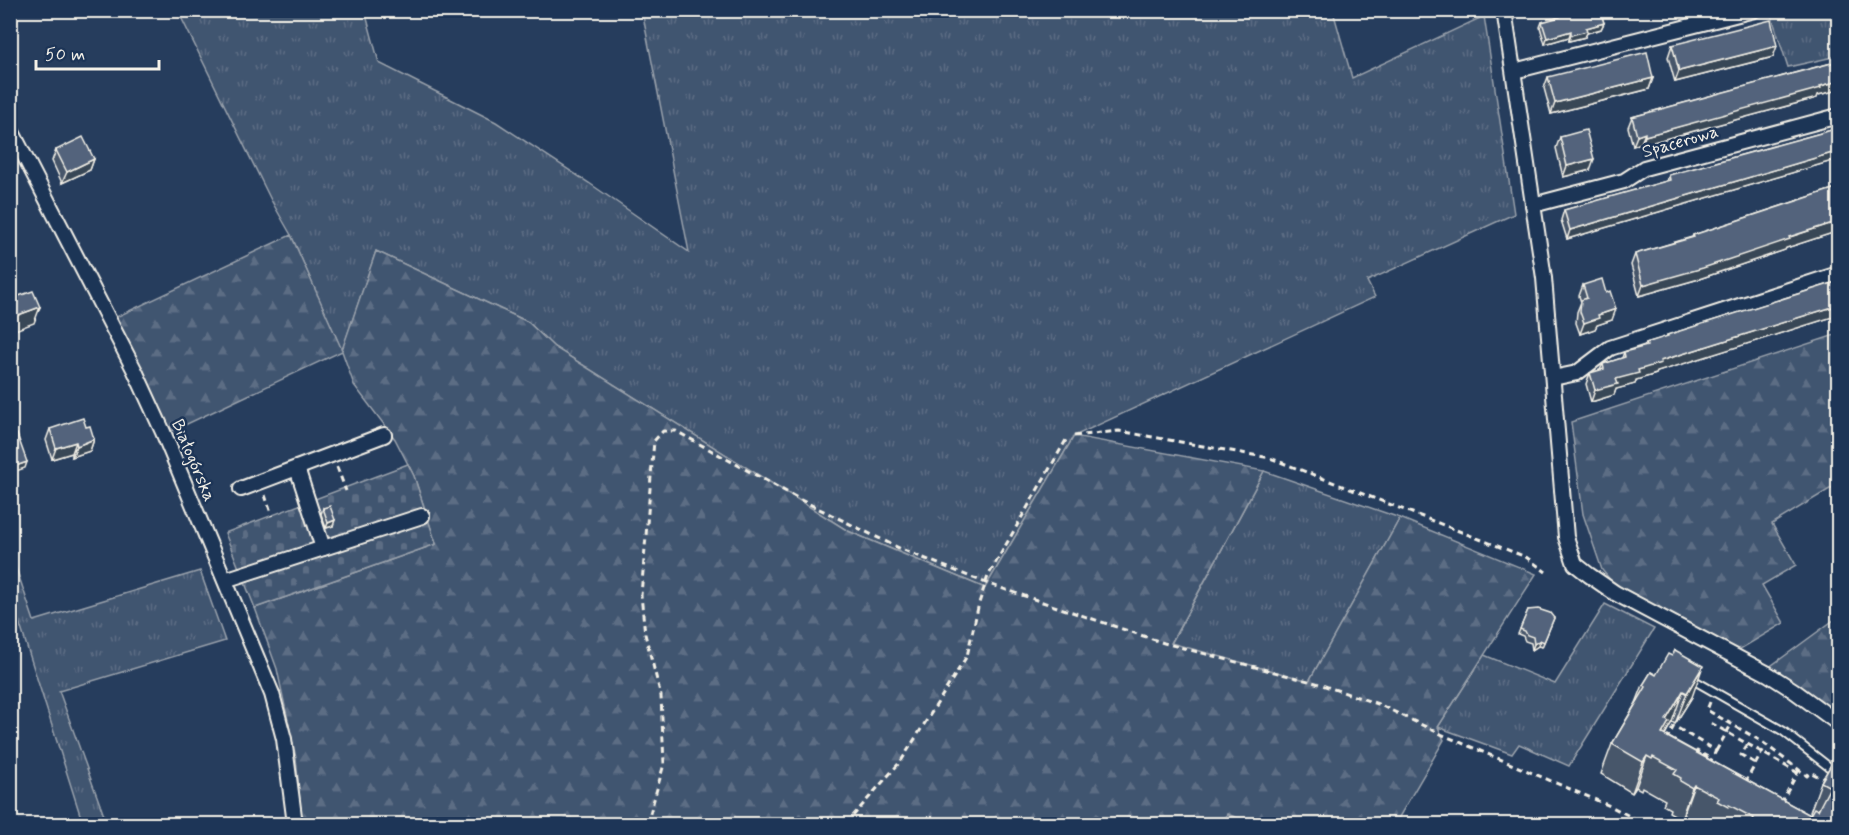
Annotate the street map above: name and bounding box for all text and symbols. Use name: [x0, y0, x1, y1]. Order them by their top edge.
scale bar: [36, 33, 159, 71]
text: 50 m: [45, 43, 85, 67]
street label: Spacerowa: [1639, 120, 1721, 164]
street label: Białogórska: [165, 415, 221, 505]

